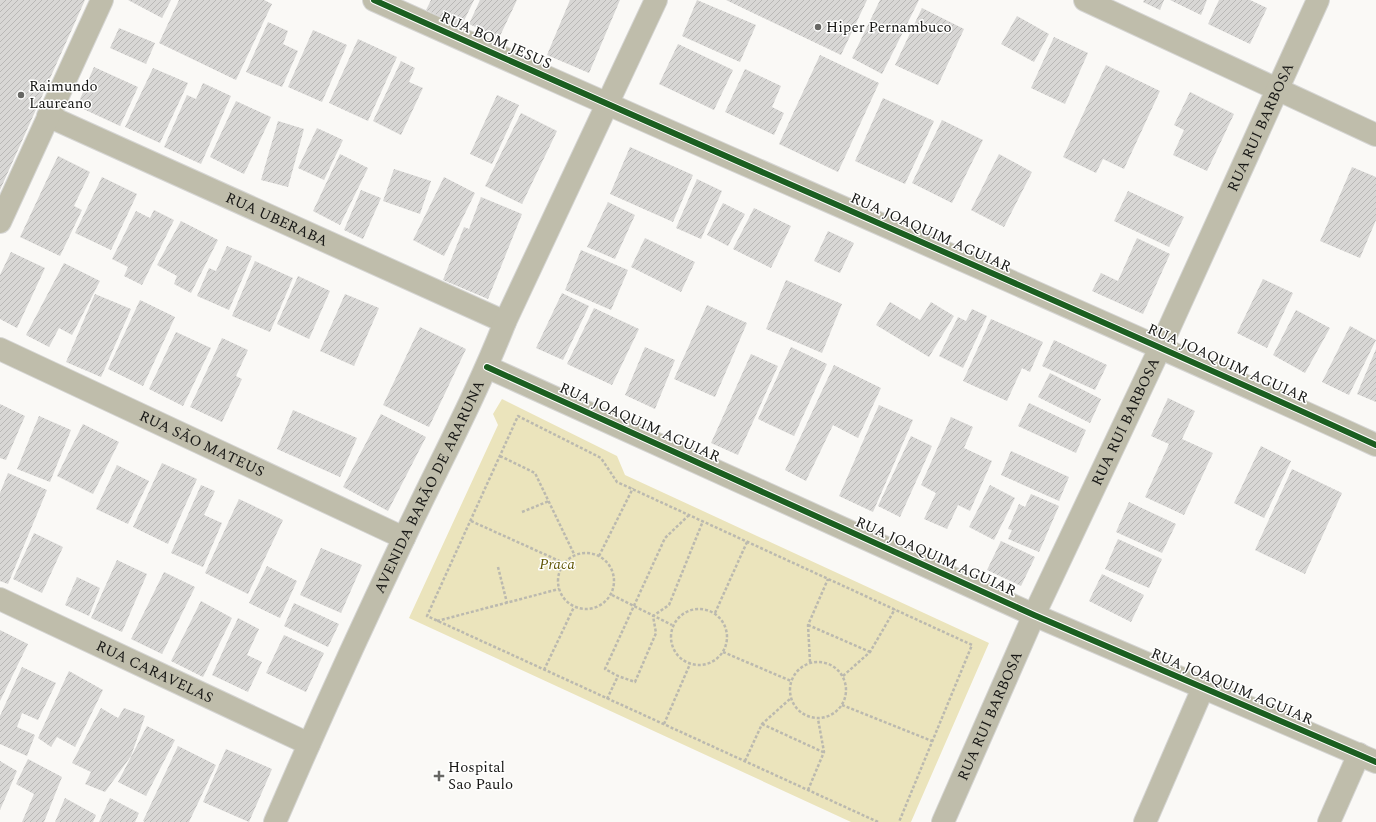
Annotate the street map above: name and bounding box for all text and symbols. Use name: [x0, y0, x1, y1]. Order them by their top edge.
street label: RUA BOM JESUS: [436, 6, 555, 75]
place label: Hiper Pernambuco: [826, 16, 952, 39]
marker: Hiper Pernambuco: [813, 22, 823, 32]
street label: RUA RUI BARBOSA: [1222, 59, 1300, 196]
place label: Raimundo Laureano: [29, 75, 98, 115]
marker: Raimundo Laureano: [16, 90, 26, 100]
street label: RUA UBERABA: [222, 187, 332, 253]
street label: RUA JOAQUIM AGUIAR: [847, 187, 1015, 278]
street label: RUA JOAQUIM AGUIAR: [1144, 318, 1312, 409]
street label: RUA RUI BARBOSA: [1086, 354, 1166, 490]
street label: AVENIDA BARÃO DE ARARUNA: [368, 376, 491, 598]
street label: RUA JOAQUIM AGUIAR: [556, 377, 724, 468]
street label: RUA SÃO MATEUS: [135, 405, 268, 483]
street label: RUA JOAQUIM AGUIAR: [852, 511, 1020, 602]
park label: Praca: [539, 553, 575, 576]
street label: RUA CARAVELAS: [92, 635, 217, 710]
street label: RUA JOAQUIM AGUIAR: [1147, 642, 1316, 731]
street label: RUA RUI BARBOSA: [952, 648, 1029, 784]
place label: Hospital Sao Paulo: [448, 756, 513, 796]
marker: Hospital Sao Paulo: [433, 770, 445, 782]

